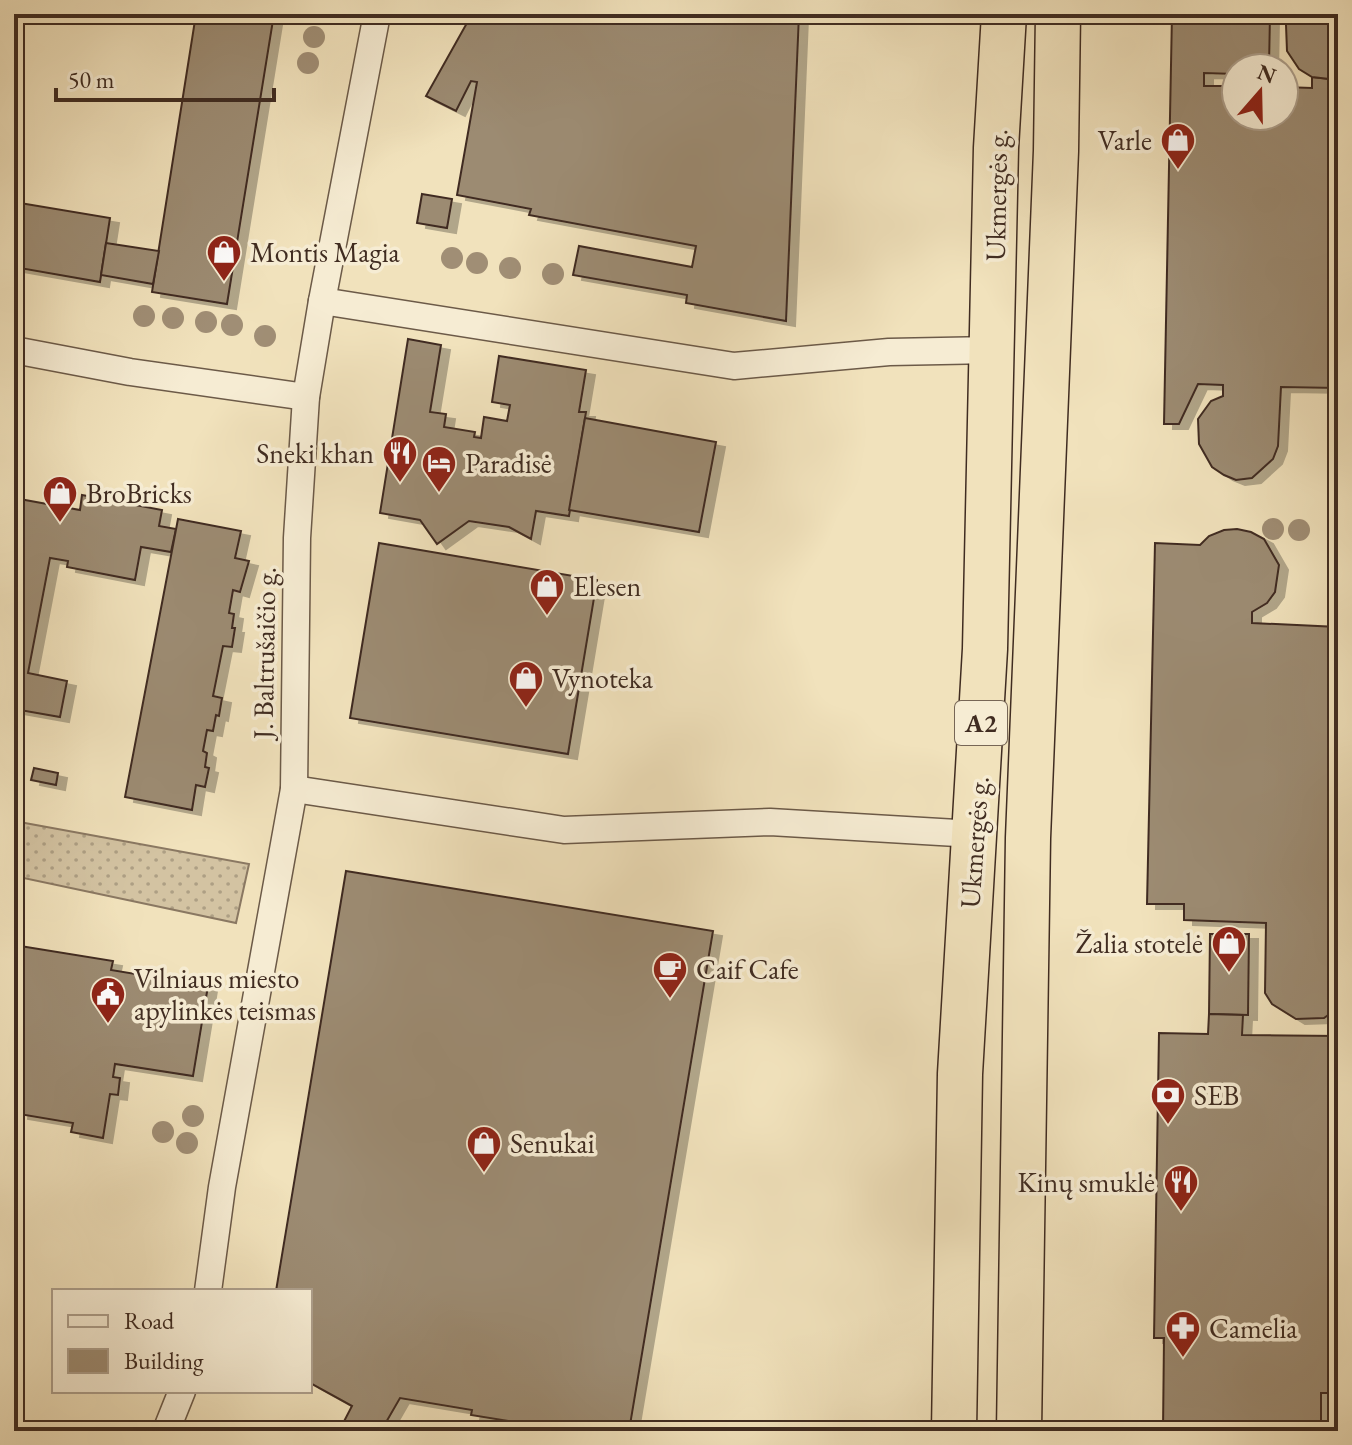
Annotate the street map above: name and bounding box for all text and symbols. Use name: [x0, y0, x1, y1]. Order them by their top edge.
scale bar: [56, 52, 274, 102]
north arrow: [1220, 52, 1300, 132]
text: N: [1253, 57, 1280, 90]
text: 50 m: [68, 64, 115, 95]
shop icon: Varle: [1159, 121, 1197, 171]
place label: Varle: [1098, 122, 1152, 158]
street label: Ukmergės g.: [977, 129, 1015, 261]
shop icon: Montis Magia: [205, 233, 243, 283]
place label: Montis Magia: [250, 234, 400, 270]
restaurant icon: Sneki khan: [381, 434, 419, 484]
place label: Sneki khan: [256, 435, 374, 471]
hotel icon: Paradisė: [420, 444, 458, 494]
place label: Paradisė: [465, 445, 552, 481]
shop icon: BroBricks: [41, 474, 79, 524]
place label: BroBricks: [86, 475, 192, 511]
street label: J. Baltrušaičio g.: [244, 567, 283, 741]
shop icon: Elesen: [528, 567, 566, 617]
place label: Elesen: [573, 568, 641, 604]
shop icon: Vynoteka: [507, 659, 545, 709]
place label: Vynoteka: [552, 660, 654, 696]
road number: A2: [955, 701, 1007, 745]
street label: Ukmergės g.: [951, 775, 997, 909]
shop icon: Žalia stotelė: [1210, 924, 1248, 974]
place label: Žalia stotelė: [1076, 925, 1203, 961]
cafe icon: Caif Cafe: [651, 950, 689, 1000]
place label: Caif Cafe: [696, 951, 799, 987]
place label: Vilniaus miesto apylinkės teismas: [134, 960, 316, 1028]
public building icon: Vilniaus miesto apylinkės teismas: [89, 975, 127, 1025]
bank icon: SEB: [1149, 1076, 1187, 1126]
place label: SEB: [1194, 1077, 1239, 1113]
shop icon: Senukai: [465, 1124, 503, 1174]
place label: Senukai: [510, 1125, 595, 1161]
restaurant icon: Kinų smuklė: [1162, 1163, 1200, 1213]
place label: Kinų smuklė: [1018, 1164, 1155, 1200]
legend: [52, 1289, 312, 1393]
text: Road: [124, 1305, 175, 1336]
pharmacy icon: Camelia: [1164, 1309, 1202, 1359]
place label: Camelia: [1209, 1310, 1298, 1346]
text: Building: [124, 1345, 204, 1376]

